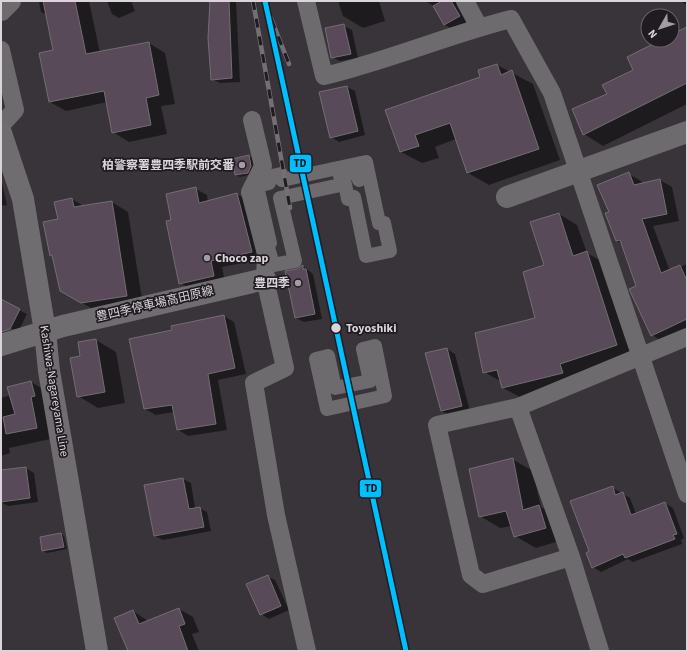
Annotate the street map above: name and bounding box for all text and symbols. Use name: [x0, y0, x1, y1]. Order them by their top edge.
north arrow: [640, 8, 680, 48]
text: N: [644, 26, 661, 42]
line badge: TD: [289, 154, 312, 173]
text: TD: [293, 156, 307, 171]
place label: 柏警察署豊四季駅前交番: [102, 157, 235, 174]
marker: 柏警察署豊四季駅前交番: [237, 160, 247, 170]
place label: Choco zap: [215, 250, 269, 267]
marker: Choco zap: [202, 253, 212, 263]
place label: 豊四季: [254, 275, 290, 292]
marker: 豊四季: [293, 278, 303, 288]
street label: 豊四季停車場高田原線: [95, 282, 215, 326]
place label: Toyoshiki: [346, 320, 396, 337]
marker: Toyoshiki: [329, 321, 343, 335]
street label: Kashiwa-Nagareyama Line: [35, 324, 73, 458]
line badge: TD: [359, 479, 382, 498]
text: TD: [364, 481, 378, 496]

